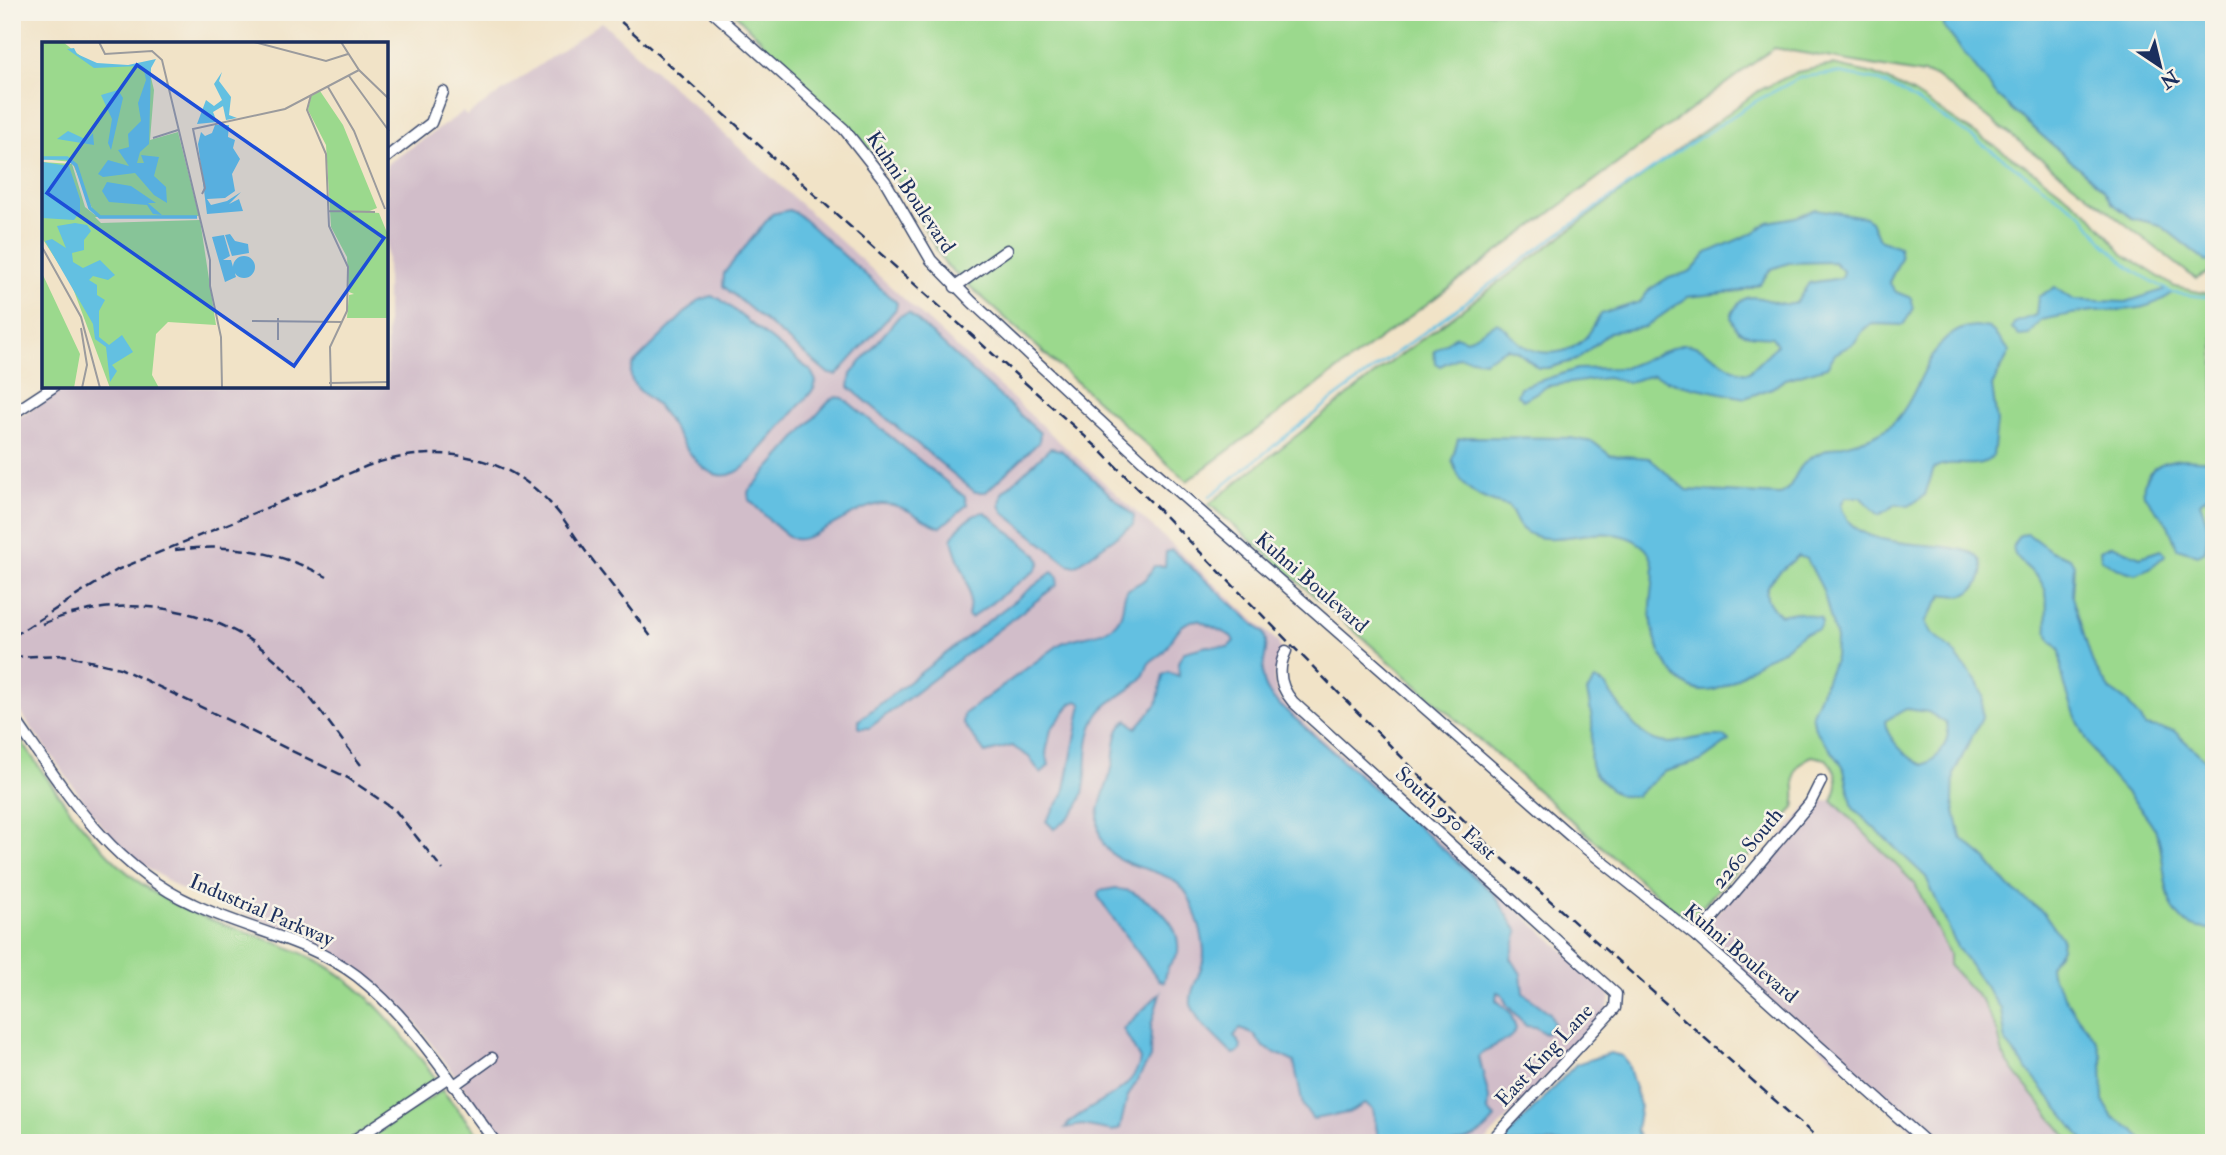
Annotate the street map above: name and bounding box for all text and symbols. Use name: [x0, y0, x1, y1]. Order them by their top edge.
north arrow: [2124, 32, 2194, 102]
inset map: [42, 42, 388, 388]
text: N: [2155, 64, 2184, 94]
street label: Kuhni Boulevard: [860, 126, 962, 259]
street label: Kuhni Boulevard: [1249, 526, 1374, 639]
street label: South 950 East: [1389, 761, 1502, 866]
street label: 2260 South: [1706, 802, 1789, 894]
street label: Industrial Parkway: [185, 868, 339, 953]
street label: Kuhni Boulevard: [1678, 898, 1804, 1010]
street label: East King Lane: [1490, 998, 1599, 1113]

